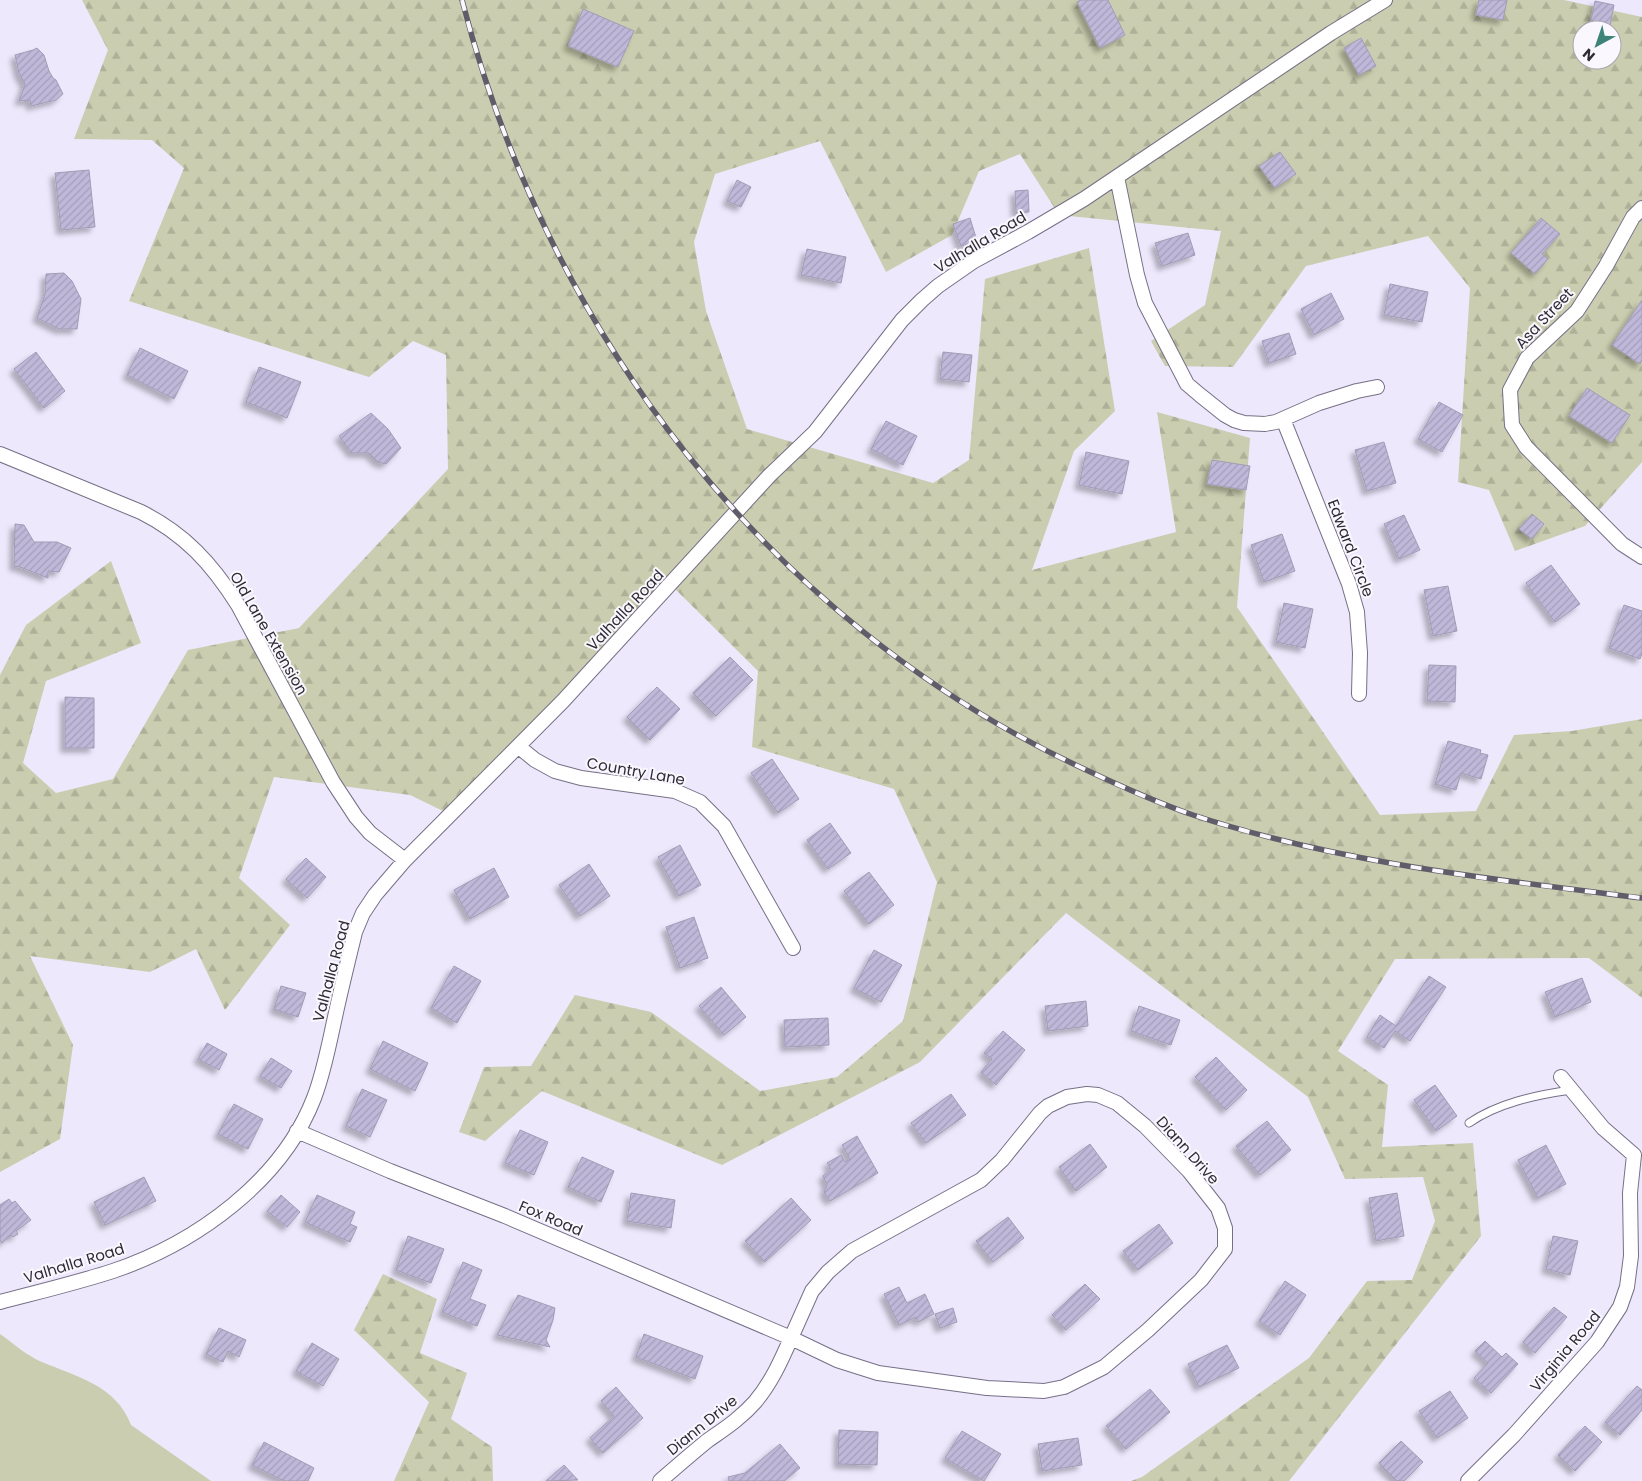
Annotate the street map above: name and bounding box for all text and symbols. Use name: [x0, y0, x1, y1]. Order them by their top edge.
north arrow: [1572, 20, 1622, 70]
text: N: [1578, 44, 1599, 66]
street label: Valhalla Road: [930, 206, 1030, 278]
street label: Asa Street: [1510, 283, 1578, 353]
street label: Edward Circle: [1323, 496, 1379, 600]
street label: Valhalla Road: [582, 565, 668, 655]
street label: Old Lane Extension: [225, 568, 313, 698]
street label: Country Lane: [585, 752, 687, 790]
street label: Valhalla Road: [307, 918, 355, 1024]
street label: Diann Drive: [1152, 1111, 1224, 1189]
street label: Fox Road: [516, 1195, 586, 1241]
street label: Valhalla Road: [21, 1238, 127, 1288]
street label: Virginia Road: [1525, 1306, 1605, 1396]
street label: Diann Drive: [662, 1390, 742, 1460]

